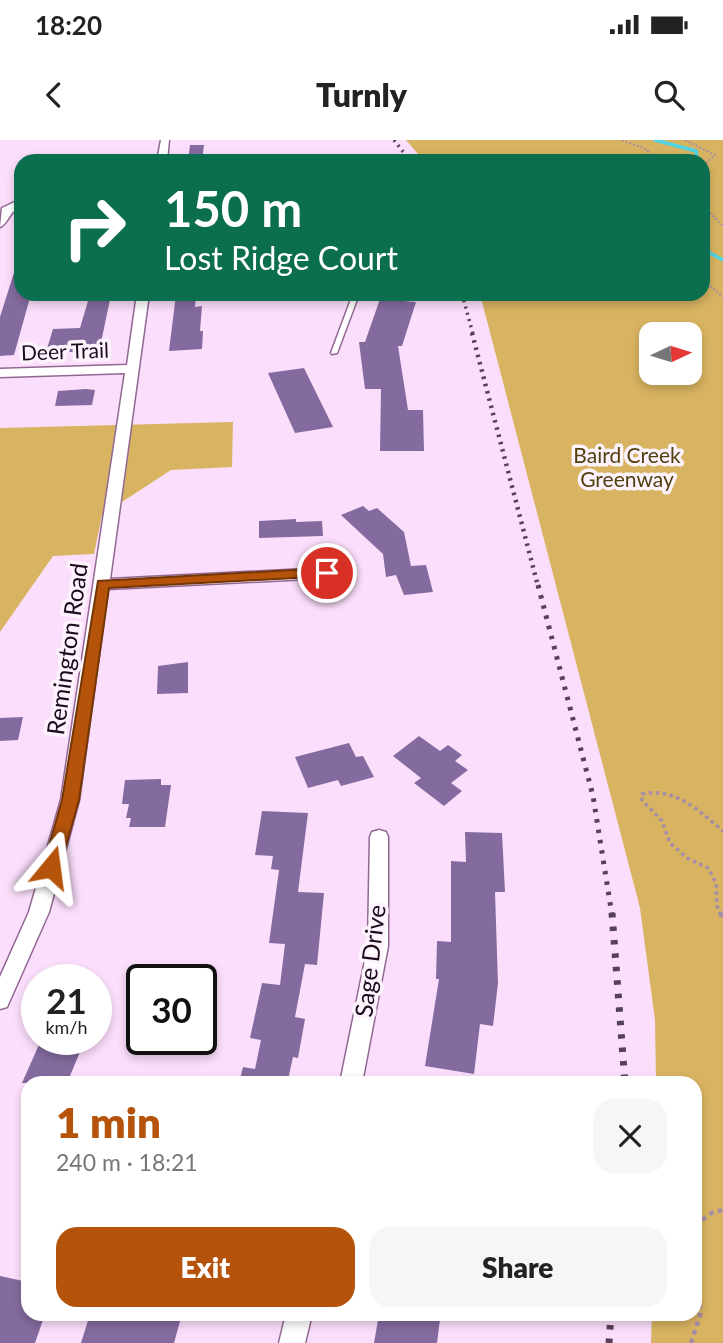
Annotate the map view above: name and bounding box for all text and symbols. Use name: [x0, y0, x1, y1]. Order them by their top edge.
text: 18:20: [35, 9, 102, 41]
text: Turnly: [316, 75, 407, 114]
icon: back: [35, 76, 73, 114]
icon: search: [650, 76, 688, 114]
text: 150 m: [164, 179, 302, 237]
icon: right: [49, 182, 140, 273]
text: Lost Ridge Court: [164, 238, 398, 277]
north arrow: [639, 322, 702, 385]
map controls: [639, 322, 702, 385]
street label: Deer Trail: [21, 336, 109, 365]
park label: Baird Creek Greenway: [573, 442, 681, 491]
pin: [297, 543, 357, 603]
icon: arrive: [308, 554, 346, 592]
street label: Remington Road: [40, 561, 93, 737]
position arrow: [14, 830, 88, 904]
street label: Sage Drive: [348, 903, 391, 1019]
speed limit sign: 30: [126, 964, 217, 1055]
text: 21: [46, 979, 87, 1021]
text: km/h: [45, 1016, 88, 1038]
text: 1 min: [56, 1097, 161, 1147]
button: close: [593, 1099, 667, 1173]
text: 240 m · 18:21: [56, 1148, 198, 1176]
button: Exit: [56, 1227, 355, 1307]
button: Share: [369, 1227, 667, 1307]

